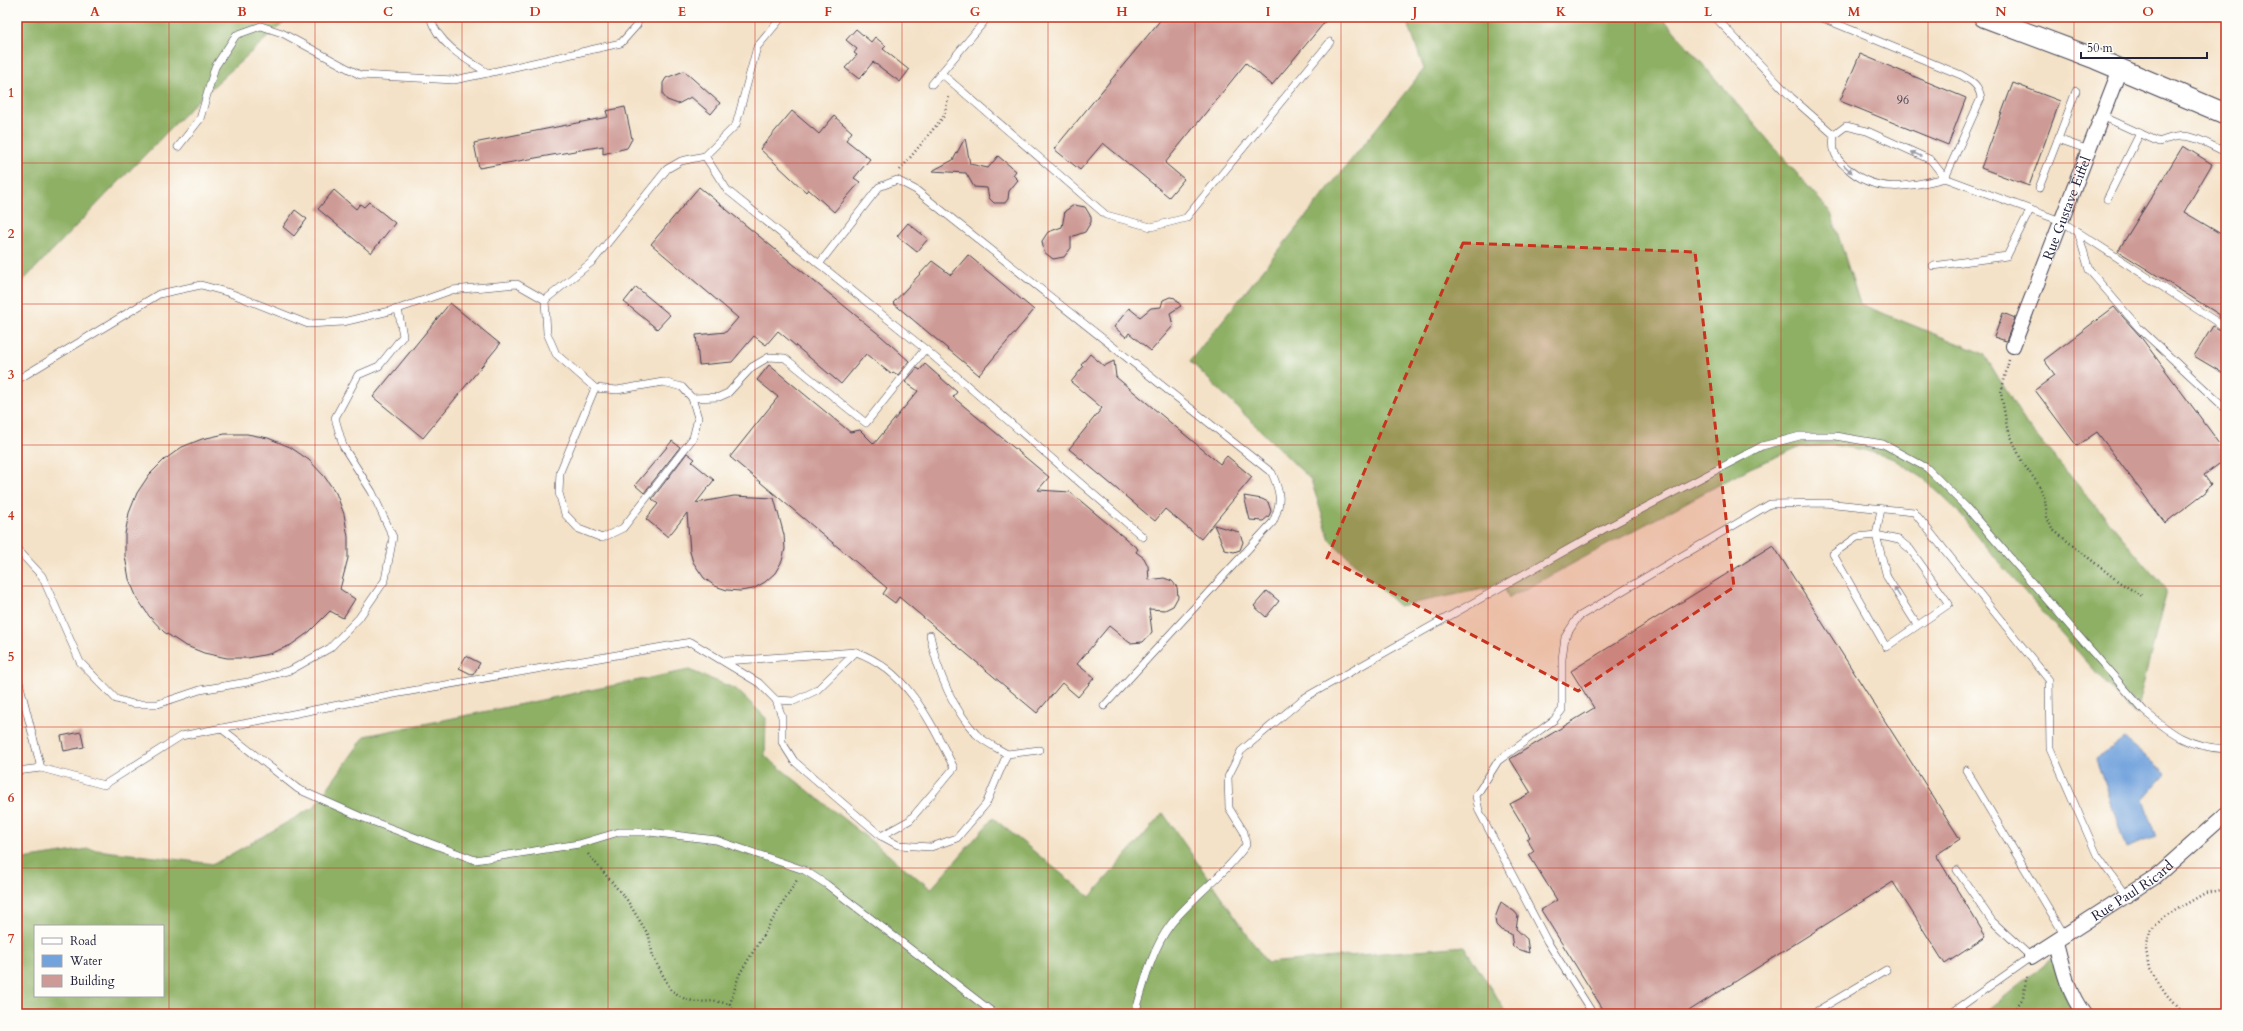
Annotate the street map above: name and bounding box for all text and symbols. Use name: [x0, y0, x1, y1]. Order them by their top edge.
text: A: [90, 3, 100, 21]
text: B: [237, 3, 247, 21]
text: C: [383, 3, 393, 21]
text: D: [529, 3, 541, 21]
text: E: [678, 3, 686, 21]
text: F: [824, 3, 832, 21]
text: G: [970, 3, 981, 21]
text: H: [1116, 3, 1128, 21]
text: I: [1265, 3, 1271, 21]
text: J: [1411, 3, 1418, 21]
text: K: [1556, 3, 1567, 21]
text: L: [1704, 3, 1713, 21]
text: M: [1848, 3, 1861, 21]
text: N: [1995, 3, 2007, 21]
text: O: [2142, 3, 2154, 21]
scale bar: [2081, 34, 2207, 60]
text: 50 m: [2087, 40, 2114, 56]
text: 1: [8, 84, 14, 102]
house number: 96: [1897, 92, 1909, 108]
one-way arrow: [1910, 151, 1922, 157]
street label: Rue Gustave Eiffel: [2038, 153, 2095, 262]
one-way arrow: [1843, 164, 1853, 174]
text: 2: [8, 225, 15, 243]
text: 3: [8, 366, 15, 384]
text: 4: [8, 507, 15, 525]
one-way arrow: [1893, 587, 1900, 598]
text: 5: [8, 648, 14, 666]
text: 6: [8, 789, 15, 807]
street label: Rue Paul Ricard: [2087, 855, 2178, 925]
legend: [34, 925, 164, 997]
text: 7: [8, 930, 15, 948]
text: Road: [70, 933, 97, 949]
text: Water: [69, 953, 103, 969]
text: Building: [70, 973, 115, 989]

